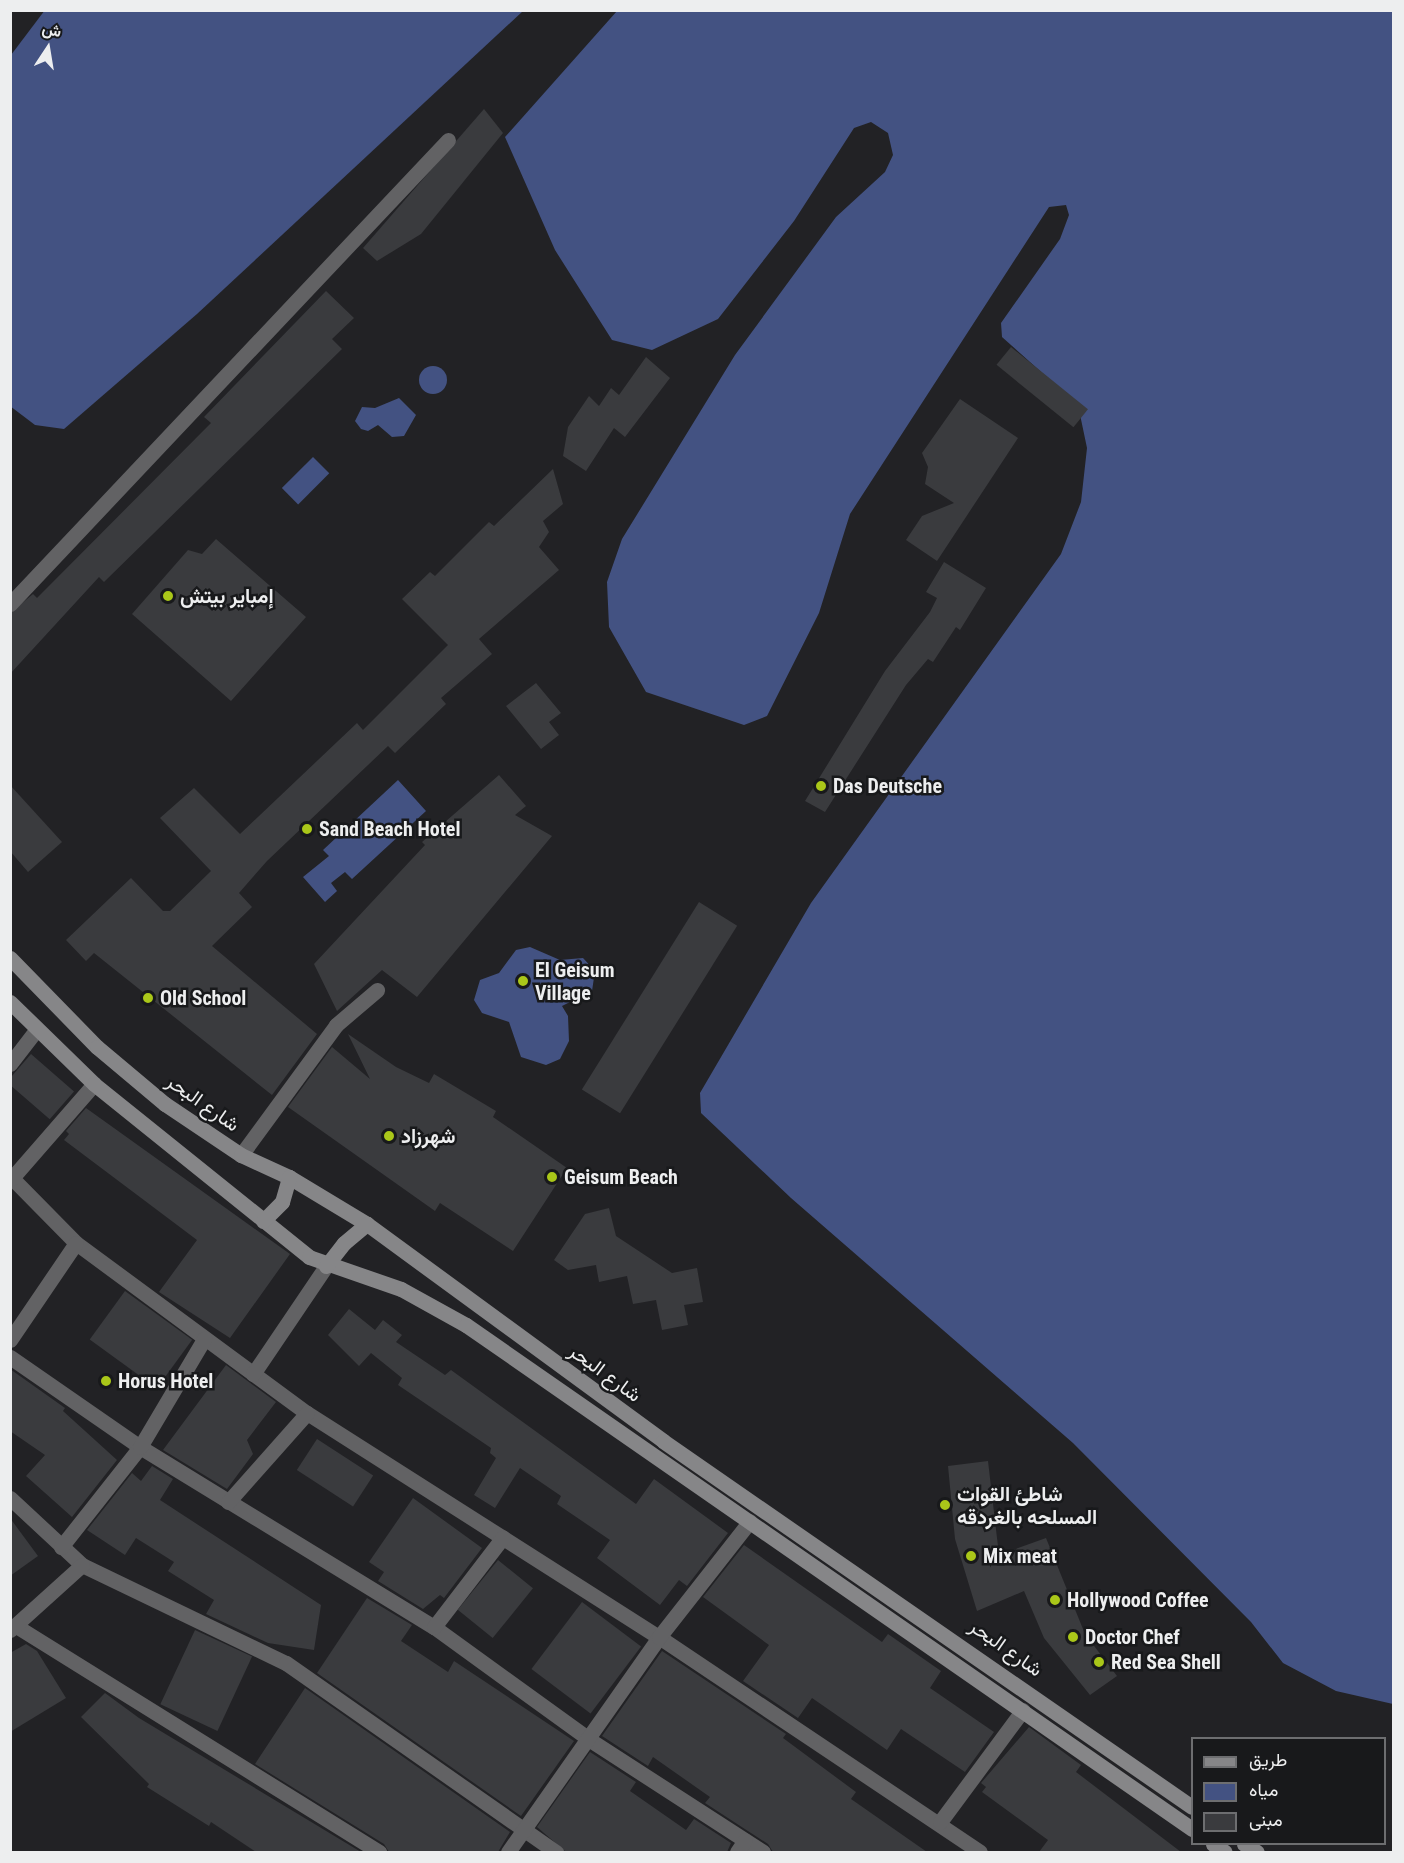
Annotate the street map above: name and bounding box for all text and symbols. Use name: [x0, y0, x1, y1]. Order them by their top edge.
north arrow: [18, 18, 78, 78]
text: ش: [40, 19, 63, 41]
place label: إمباير بيتش: [180, 584, 274, 608]
marker: إمباير بيتش: [161, 589, 175, 603]
place label: Das Deutsche: [833, 774, 942, 798]
marker: Das Deutsche: [814, 779, 828, 793]
place label: Sand Beach Hotel: [319, 817, 460, 841]
marker: Sand Beach Hotel: [300, 822, 314, 836]
place label: El Geisum Village: [535, 958, 615, 1005]
marker: El Geisum Village: [516, 974, 530, 988]
place label: Old School: [160, 986, 246, 1010]
marker: Old School: [141, 991, 155, 1005]
street label: شارع البحر: [162, 1069, 244, 1137]
place label: شهرزاد: [401, 1124, 456, 1148]
marker: شهرزاد: [382, 1129, 396, 1143]
place label: Geisum Beach: [564, 1165, 678, 1189]
marker: Geisum Beach: [545, 1170, 559, 1184]
street label: شارع البحر: [564, 1339, 646, 1407]
place label: Horus Hotel: [118, 1369, 213, 1393]
marker: Horus Hotel: [99, 1374, 113, 1388]
place label: شاطئ القوات المسلحه بالغردقه: [957, 1482, 1097, 1529]
marker: شاطئ القوات المسلحه بالغردقه: [938, 1498, 952, 1512]
place label: Mix meat: [983, 1544, 1057, 1568]
marker: Mix meat: [964, 1549, 978, 1563]
place label: Hollywood Coffee: [1067, 1588, 1209, 1612]
marker: Hollywood Coffee: [1048, 1593, 1062, 1607]
street label: شارع البحر: [965, 1614, 1047, 1682]
place label: Doctor Chef: [1085, 1625, 1180, 1649]
marker: Doctor Chef: [1066, 1630, 1080, 1644]
place label: Red Sea Shell: [1111, 1650, 1221, 1674]
marker: Red Sea Shell: [1092, 1655, 1106, 1669]
legend: [1191, 1737, 1386, 1845]
text: طريق: [1249, 1749, 1287, 1770]
text: مياه: [1249, 1779, 1278, 1800]
text: مبنى: [1249, 1809, 1283, 1830]

